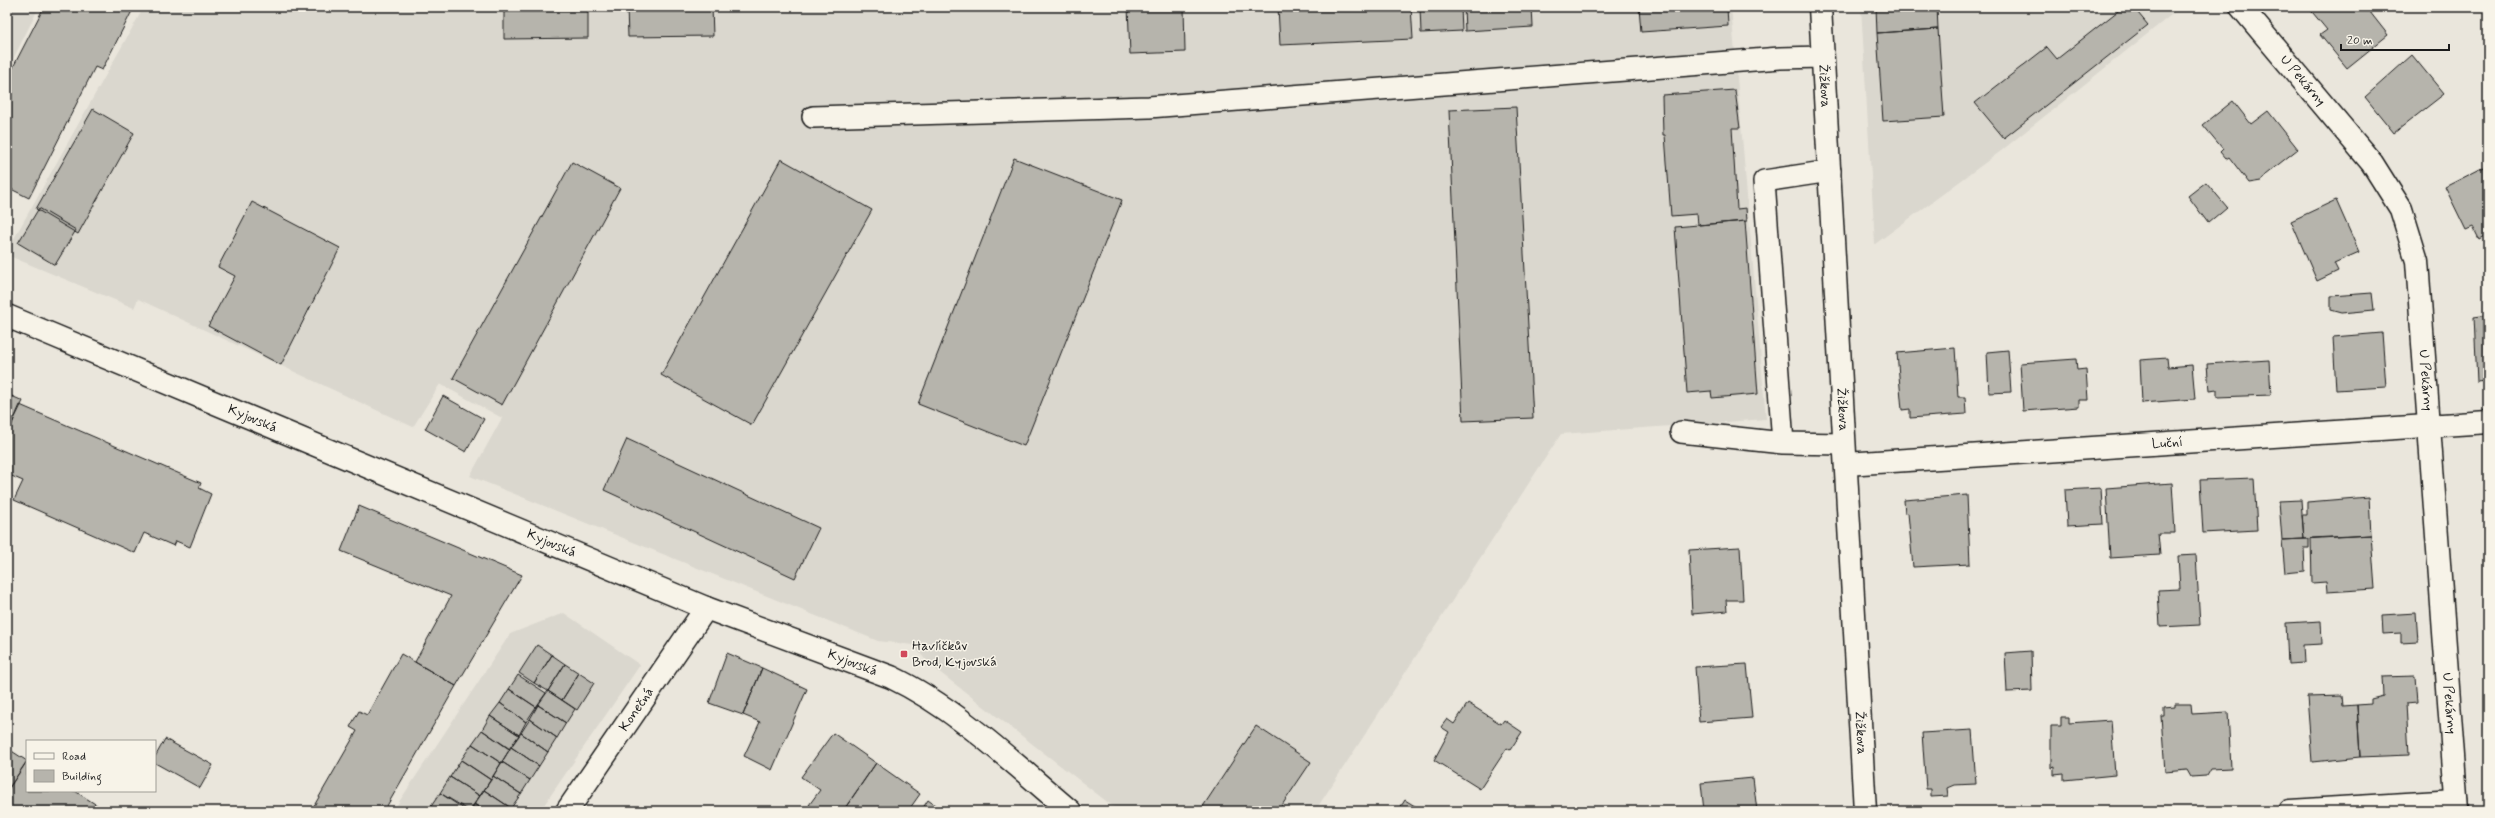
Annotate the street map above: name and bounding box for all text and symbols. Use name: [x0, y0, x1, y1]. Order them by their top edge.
scale bar: [2341, 26, 2449, 52]
text: 20 m: [2347, 33, 2373, 49]
street label: U Pekárny: [2276, 51, 2329, 110]
street label: Žižkova: [1814, 64, 1835, 108]
street label: U Pekárny: [2414, 349, 2437, 412]
street label: Žižkova: [1832, 387, 1853, 432]
street label: Kyjovská: [225, 400, 280, 437]
street label: Luční: [2151, 433, 2183, 453]
street label: Kyjovská: [524, 525, 579, 562]
place label: Havlíčkův Brod, Kyjovská: [912, 637, 997, 671]
street label: Kyjovská: [825, 645, 880, 680]
marker: Havlíčkův Brod, Kyjovská: [899, 649, 909, 659]
street label: U Pekárny: [2438, 672, 2460, 735]
street label: Konečná: [615, 684, 658, 735]
street label: Žižkova: [1850, 711, 1871, 755]
legend: [26, 740, 156, 792]
text: Road: [62, 749, 86, 765]
text: Building: [62, 769, 102, 786]

